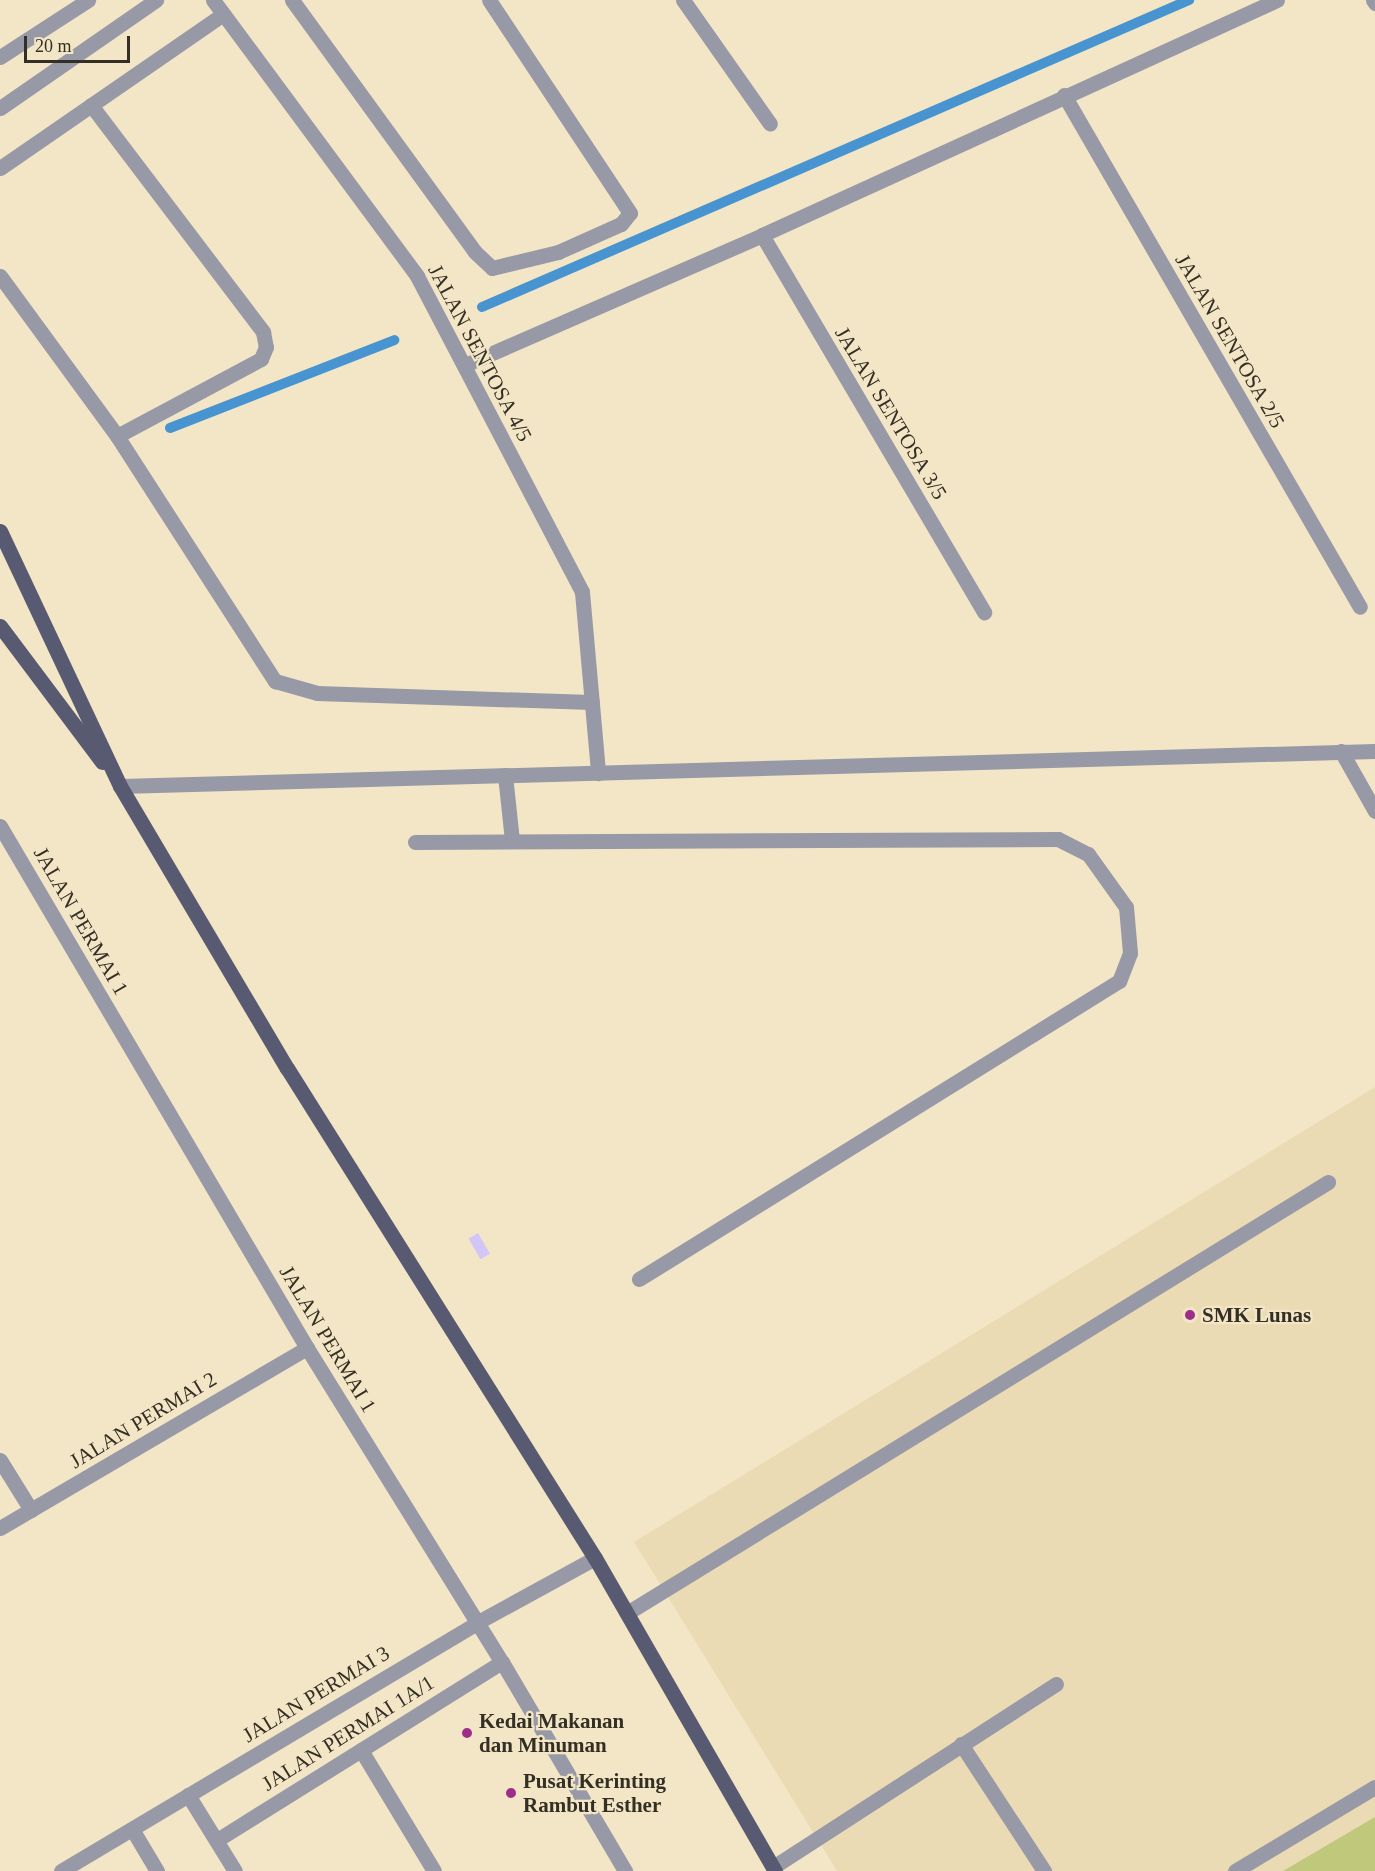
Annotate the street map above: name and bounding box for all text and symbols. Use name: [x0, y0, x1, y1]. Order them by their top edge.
scale bar: [27, 24, 134, 62]
text: 20 m: [35, 36, 72, 56]
street label: JALAN SENTOSA 2/5: [1170, 249, 1290, 433]
street label: JALAN SENTOSA 4/5: [422, 260, 538, 446]
street label: JALAN SENTOSA 3/5: [829, 322, 953, 504]
street label: JALAN PERMAI 1: [28, 842, 134, 1000]
street label: JALAN PERMAI 1: [274, 1261, 382, 1417]
place label: SMK Lunas: [1202, 1302, 1311, 1328]
marker: SMK Lunas: [1183, 1308, 1197, 1322]
street label: JALAN PERMAI 2: [65, 1366, 221, 1474]
street label: JALAN PERMAI 3: [238, 1640, 394, 1748]
street label: JALAN PERMAI 1A/1: [257, 1670, 439, 1796]
place label: Kedai Makanan dan Minuman: [479, 1708, 624, 1758]
marker: Kedai Makanan dan Minuman: [460, 1726, 474, 1740]
place label: Pusat Kerinting Rambut Esther: [523, 1768, 666, 1818]
marker: Pusat Kerinting Rambut Esther: [504, 1786, 518, 1800]

